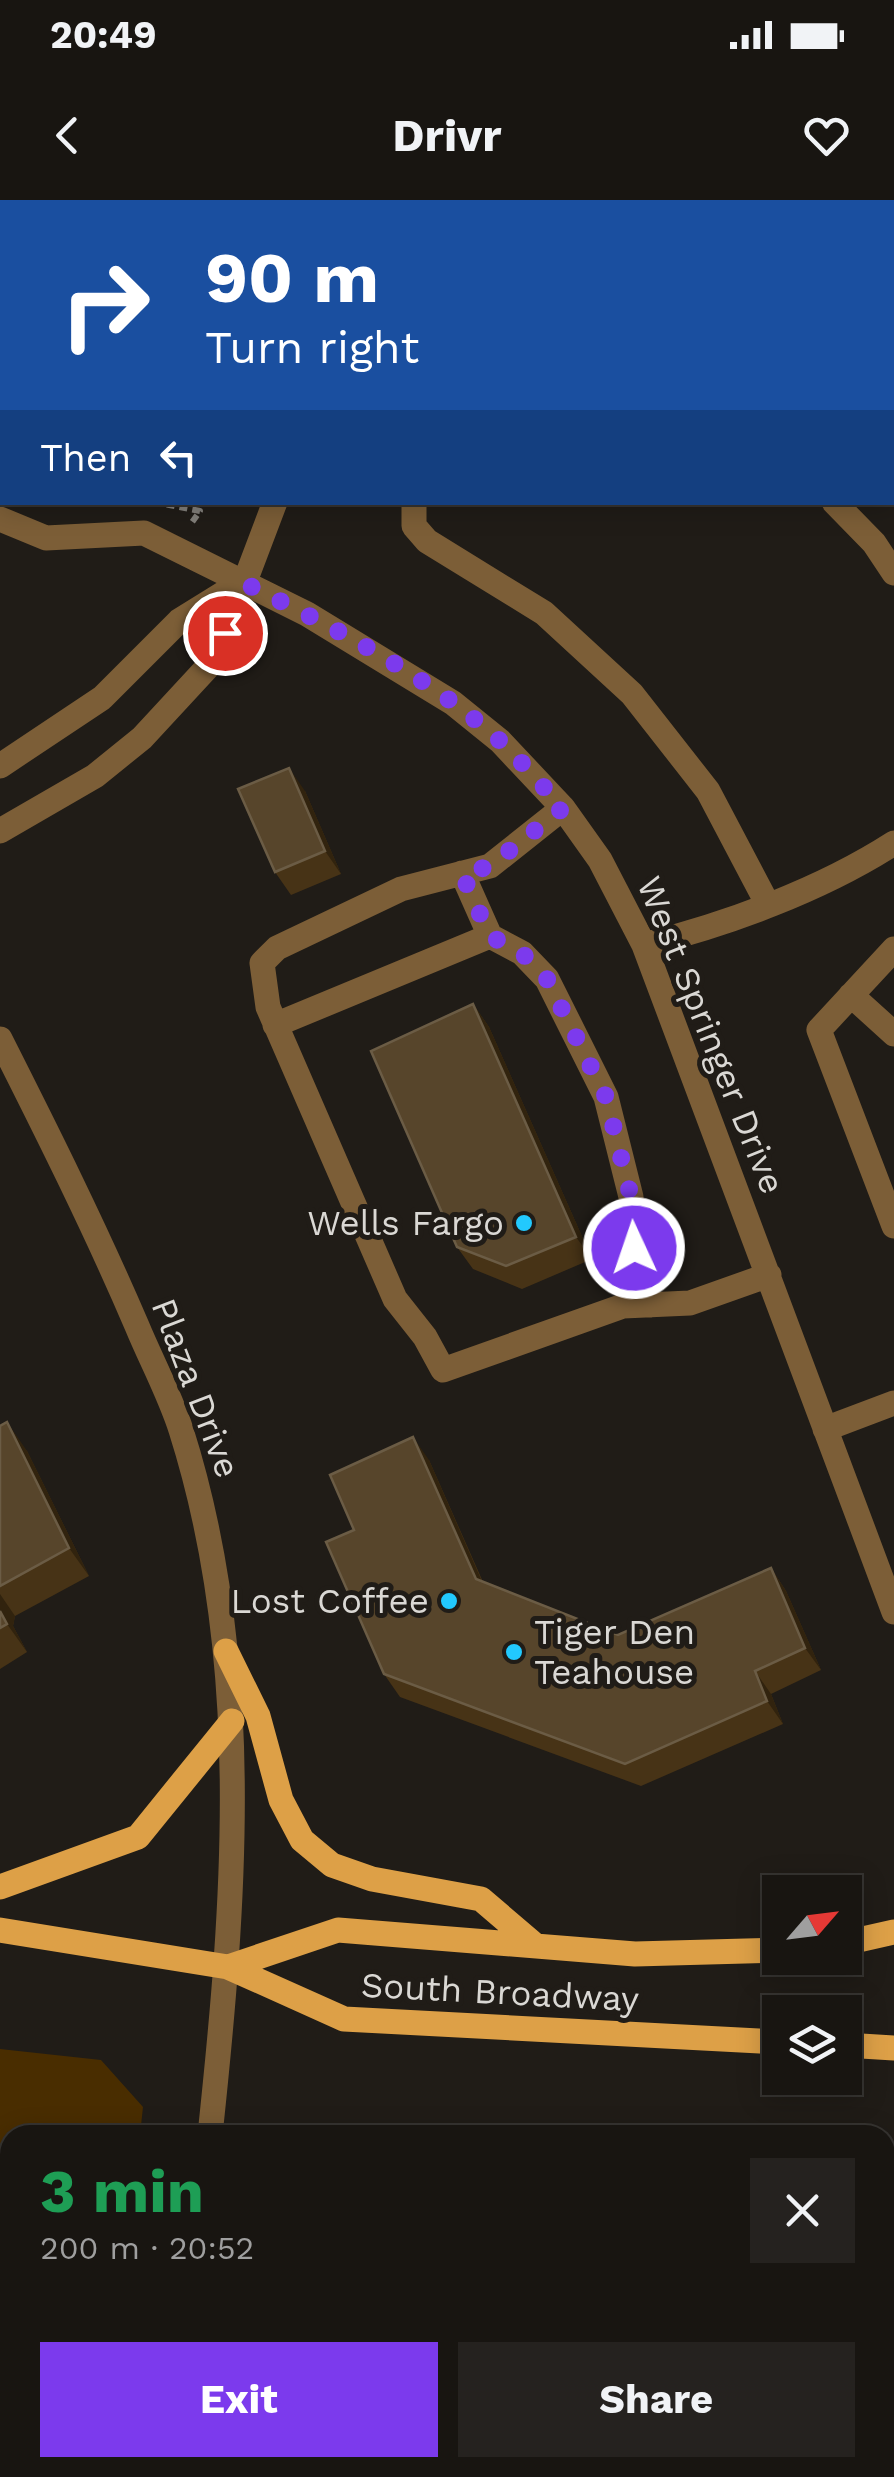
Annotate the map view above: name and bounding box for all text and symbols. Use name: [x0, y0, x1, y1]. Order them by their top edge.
text: 20:49: [50, 13, 157, 57]
icon: back: [40, 108, 95, 163]
icon: heart: [799, 108, 854, 163]
text: Drivr: [392, 109, 502, 162]
text: 90 m: [205, 237, 379, 319]
icon: right: [40, 240, 170, 370]
text: Turn right: [205, 321, 419, 374]
icon: left: [151, 430, 206, 485]
text: Then: [40, 436, 131, 480]
pin: [183, 591, 268, 676]
icon: arrive: [198, 606, 253, 661]
street label: West Springer Drive: [628, 870, 794, 1200]
position arrow: [582, 1196, 686, 1300]
place label: Wells Fargo: [307, 1202, 504, 1244]
marker: Wells Fargo: [513, 1212, 535, 1234]
street label: Plaza Drive: [143, 1292, 249, 1484]
place label: Lost Coffee: [230, 1580, 429, 1622]
marker: Lost Coffee: [438, 1590, 460, 1612]
place label: Tiger Den Teahouse: [534, 1611, 695, 1693]
marker: Tiger Den Teahouse: [503, 1641, 525, 1663]
north arrow: [762, 1875, 862, 1975]
map controls: [762, 1875, 862, 2095]
street label: South Broadway: [360, 1964, 640, 2020]
button: layers: [762, 1995, 862, 2095]
text: 3 min: [40, 2156, 204, 2227]
button: close: [750, 2158, 855, 2263]
text: 200 m · 20:52: [40, 2229, 254, 2267]
button: Exit: [40, 2342, 438, 2457]
button: Share: [458, 2342, 855, 2457]

